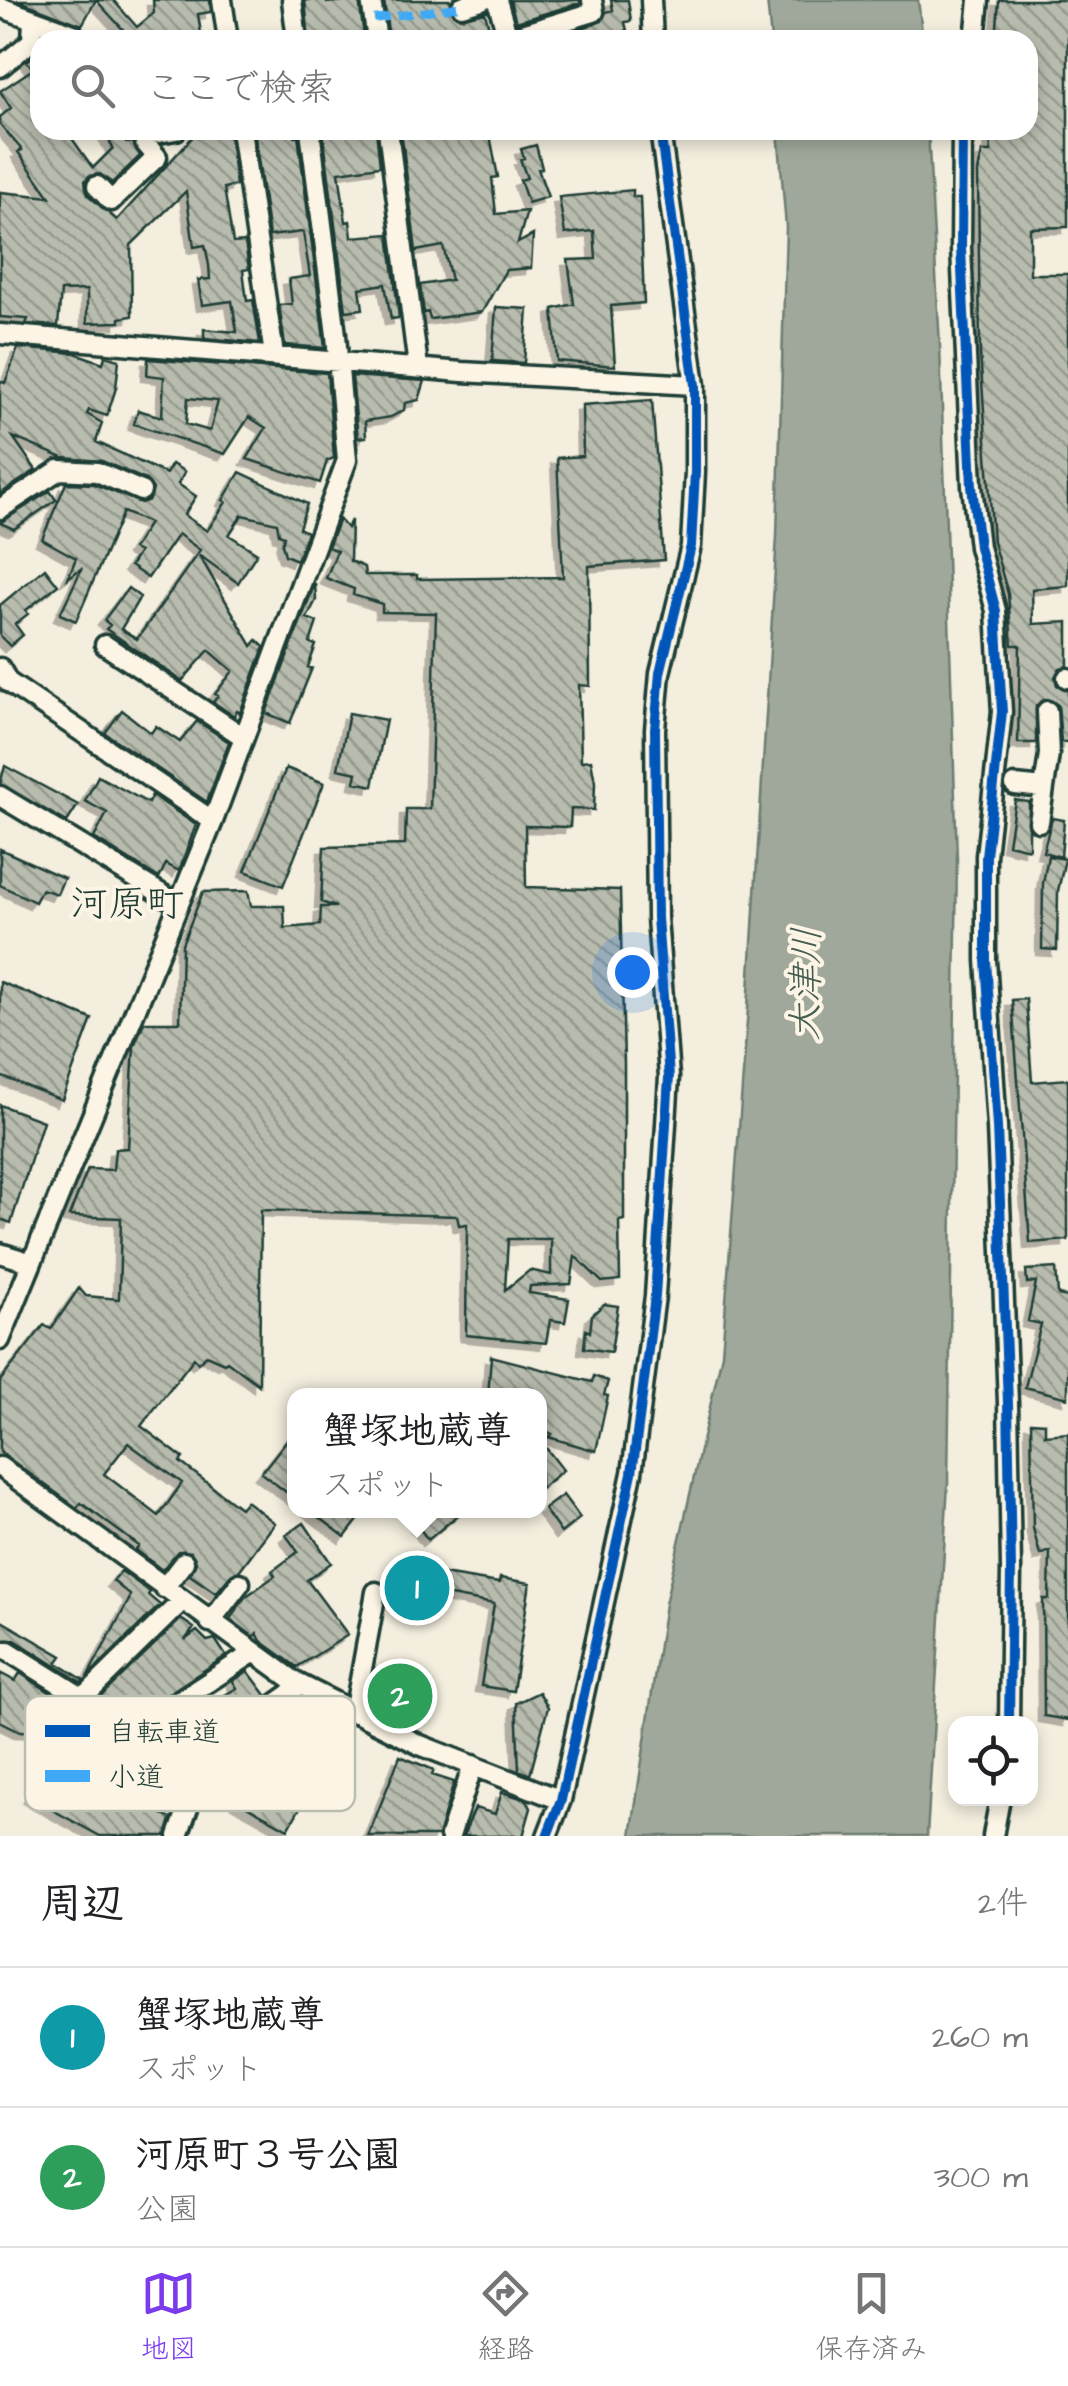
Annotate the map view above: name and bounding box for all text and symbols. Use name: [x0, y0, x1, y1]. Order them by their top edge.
search box: [30, 30, 1038, 140]
icon: search: [65, 58, 120, 113]
text: ここで検索: [145, 63, 335, 115]
district label: 河原町: [70, 879, 184, 931]
water label: 大津川: [780, 927, 834, 1041]
your location: [607, 947, 658, 998]
popup: [287, 1388, 547, 1518]
text: 蟹塚地蔵尊: [322, 1406, 512, 1458]
text: スポット: [322, 1463, 450, 1508]
pin: 1: [384, 1550, 450, 1626]
pin: 2: [368, 1658, 432, 1734]
legend: [25, 1696, 355, 1811]
text: 自転車道: [108, 1713, 220, 1752]
map controls: [948, 1716, 1038, 1806]
button: locate: [948, 1716, 1038, 1806]
text: 小道: [108, 1758, 164, 1797]
text: 周辺: [40, 1876, 124, 1934]
text: 2件: [978, 1881, 1028, 1926]
text: 蟹塚地蔵尊: [135, 1990, 325, 2042]
text: 1: [70, 2015, 75, 2060]
text: 260 m: [932, 2015, 1028, 2060]
text: スポット: [135, 2047, 263, 2092]
text: 河原町３号公園: [135, 2130, 401, 2182]
text: 2: [63, 2155, 82, 2200]
text: 300 m: [934, 2155, 1028, 2200]
text: 公園: [135, 2187, 199, 2232]
tab: 地図: [141, 2266, 197, 2369]
tab: 経路: [478, 2266, 534, 2369]
tab: 保存済み: [815, 2266, 927, 2369]

